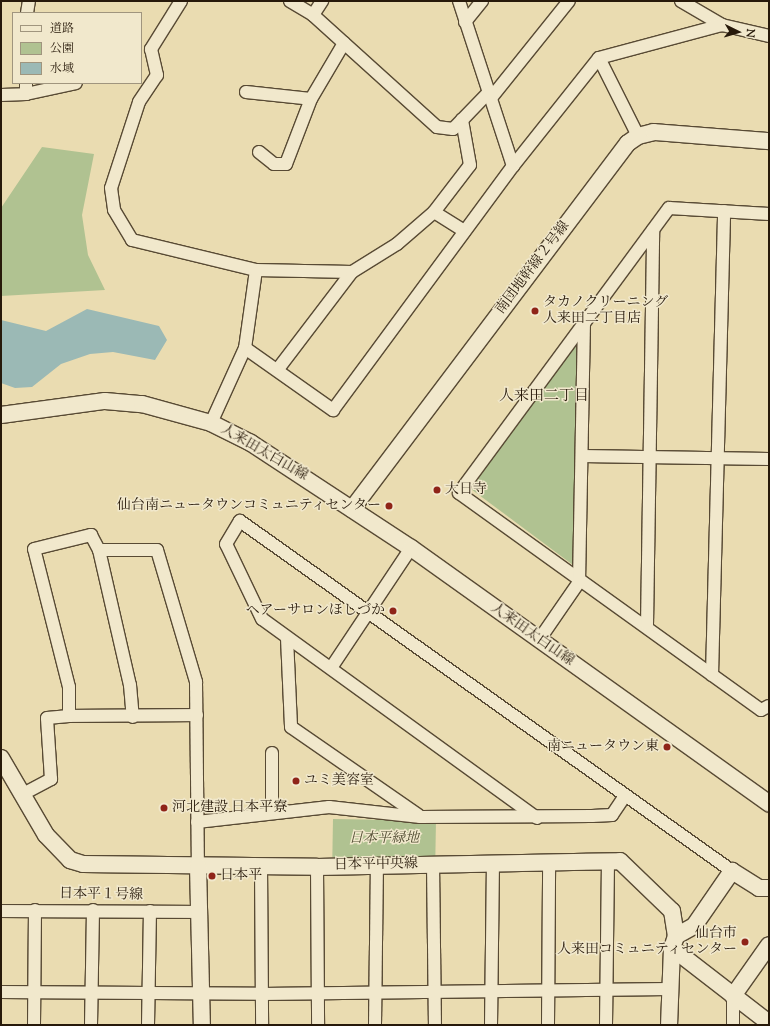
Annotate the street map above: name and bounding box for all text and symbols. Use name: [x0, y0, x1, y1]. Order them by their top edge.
legend: [12, 12, 142, 84]
north arrow: [718, 12, 758, 52]
text: 道路: [50, 20, 74, 38]
text: N: [742, 28, 758, 38]
text: 公園: [50, 40, 74, 58]
text: 水域: [50, 60, 74, 78]
street label: 南団地幹線２号線: [493, 218, 573, 318]
place label: タカノクリーニング 人来田二丁目店: [543, 295, 669, 328]
marker: タカノクリーニング 人来田二丁目店: [530, 306, 540, 316]
district label: 人来田二丁目: [499, 388, 589, 406]
street label: 人来田太白山線: [217, 421, 311, 485]
place label: 大日寺: [445, 482, 487, 498]
marker: 大日寺: [432, 485, 442, 495]
place label: 仙台南ニュータウンコミュニティセンター: [115, 498, 381, 514]
marker: 仙台南ニュータウンコミュニティセンター: [384, 501, 394, 511]
street label: 人来田太白山線: [487, 600, 577, 670]
place label: ヘアーサロンほしづか: [245, 603, 385, 619]
marker: ヘアーサロンほしづか: [388, 606, 398, 616]
place label: 南ニュータウン東: [547, 739, 659, 755]
marker: 南ニュータウン東: [662, 742, 672, 752]
place label: ユミ美容室: [304, 773, 374, 789]
marker: ユミ美容室: [291, 776, 301, 786]
place label: 河北建設 日本平寮: [172, 800, 287, 816]
marker: 河北建設 日本平寮: [159, 803, 169, 813]
park label: 日本平緑地: [349, 831, 419, 847]
street label: 日本平中央線: [334, 856, 418, 874]
place label: 日本平: [220, 868, 262, 884]
marker: 日本平: [207, 871, 217, 881]
street label: 日本平１号線: [59, 886, 143, 904]
place label: 仙台市 人来田コミュニティセンター: [555, 926, 737, 958]
marker: 仙台市 人来田コミュニティセンター: [740, 937, 750, 947]

